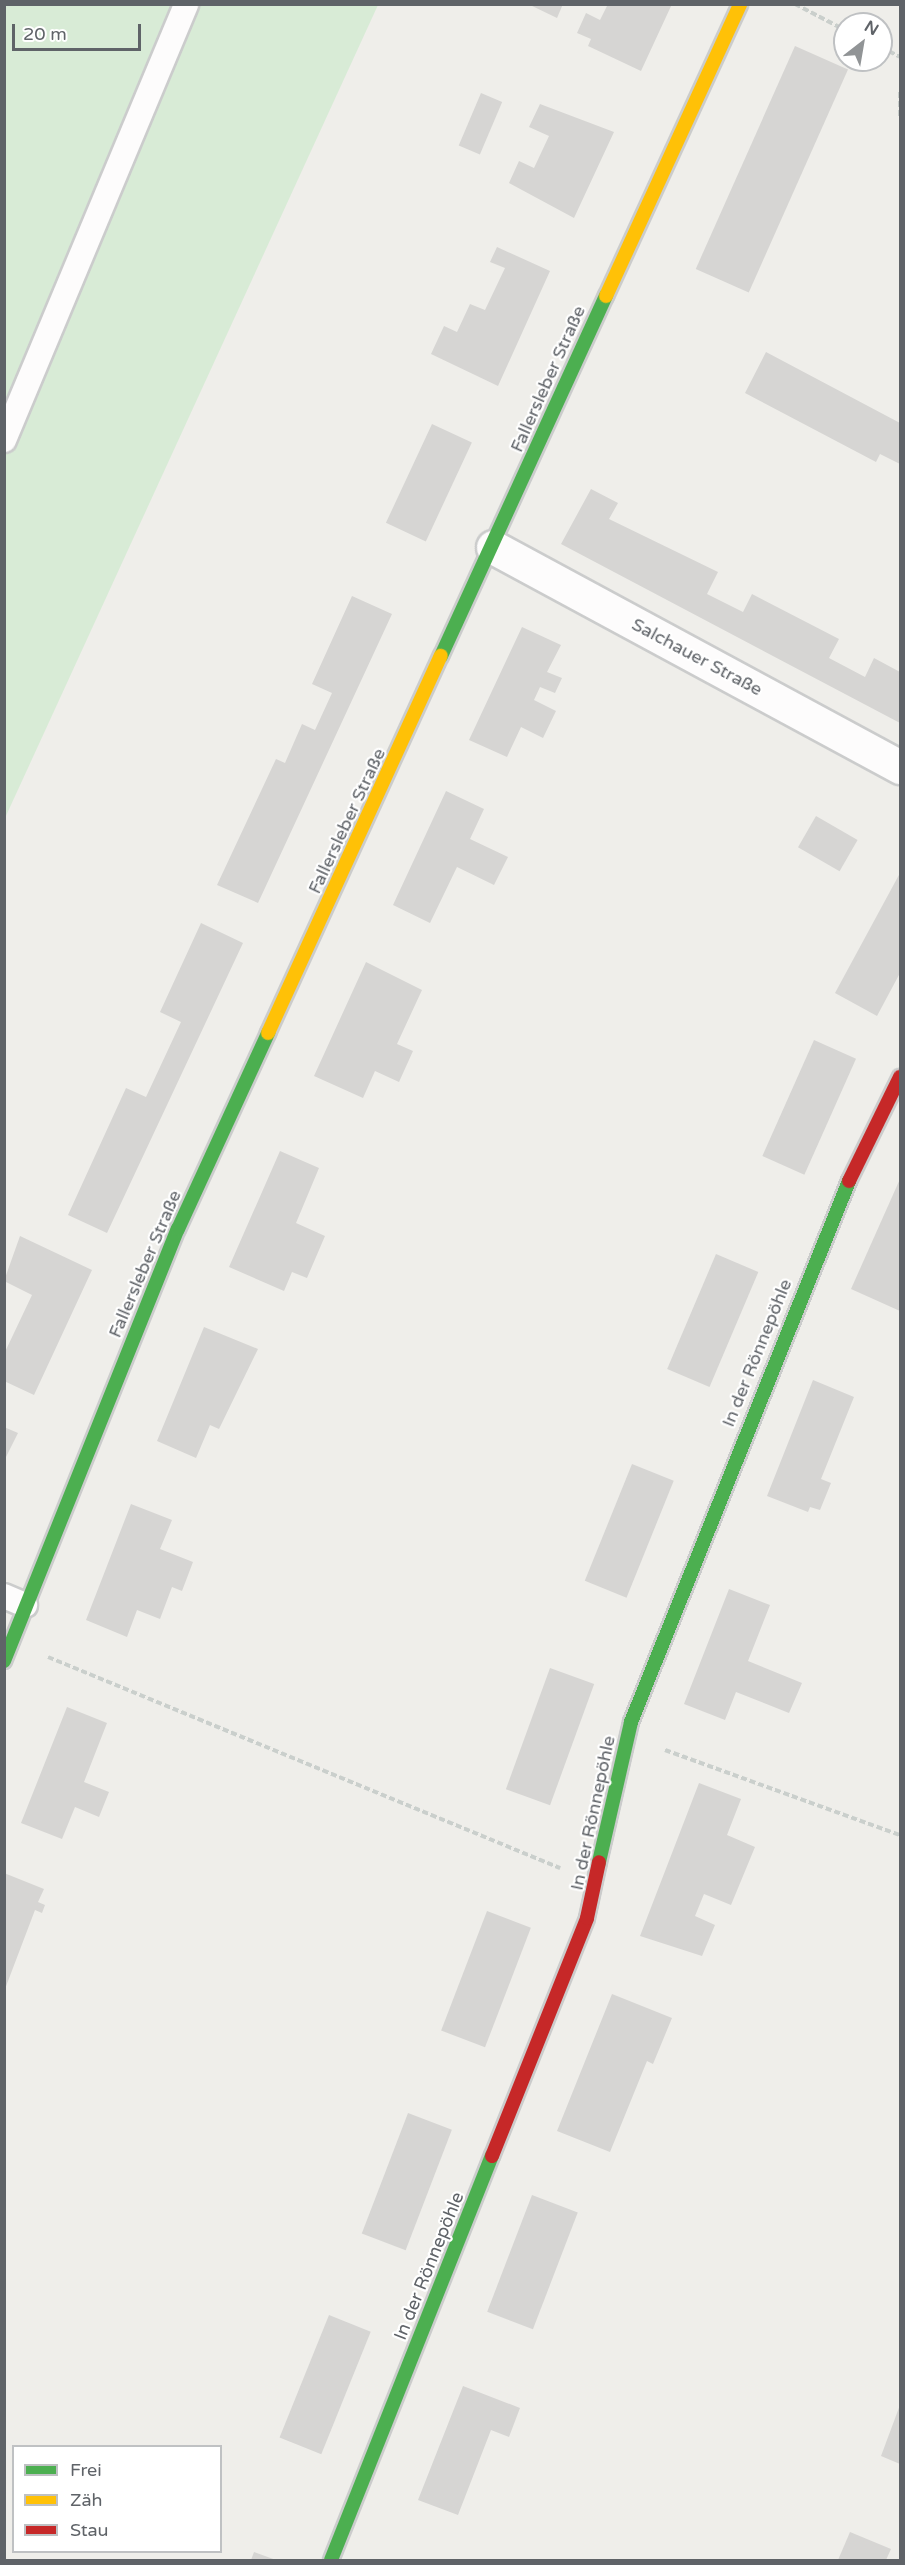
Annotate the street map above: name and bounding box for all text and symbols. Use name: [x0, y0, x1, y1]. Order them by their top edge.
scale bar: [15, 12, 144, 50]
north arrow: [833, 12, 893, 72]
text: N: [861, 16, 882, 40]
text: 20 m: [23, 23, 67, 45]
street label: Fallersleber Straße: [506, 302, 590, 456]
street label: Salchauer Straße: [628, 613, 766, 701]
street label: Fallersleber Straße: [304, 745, 390, 897]
street label: Fallersleber Straße: [104, 1187, 186, 1341]
street label: In der Rönnepöhle: [717, 1276, 797, 1430]
street label: In der Rönnepöhle: [566, 1734, 620, 1892]
street label: In der Rönnepöhle: [389, 2189, 469, 2343]
legend: [12, 2445, 222, 2553]
text: Frei: [70, 2459, 102, 2481]
text: Zäh: [70, 2489, 103, 2511]
text: Stau: [70, 2519, 109, 2541]

